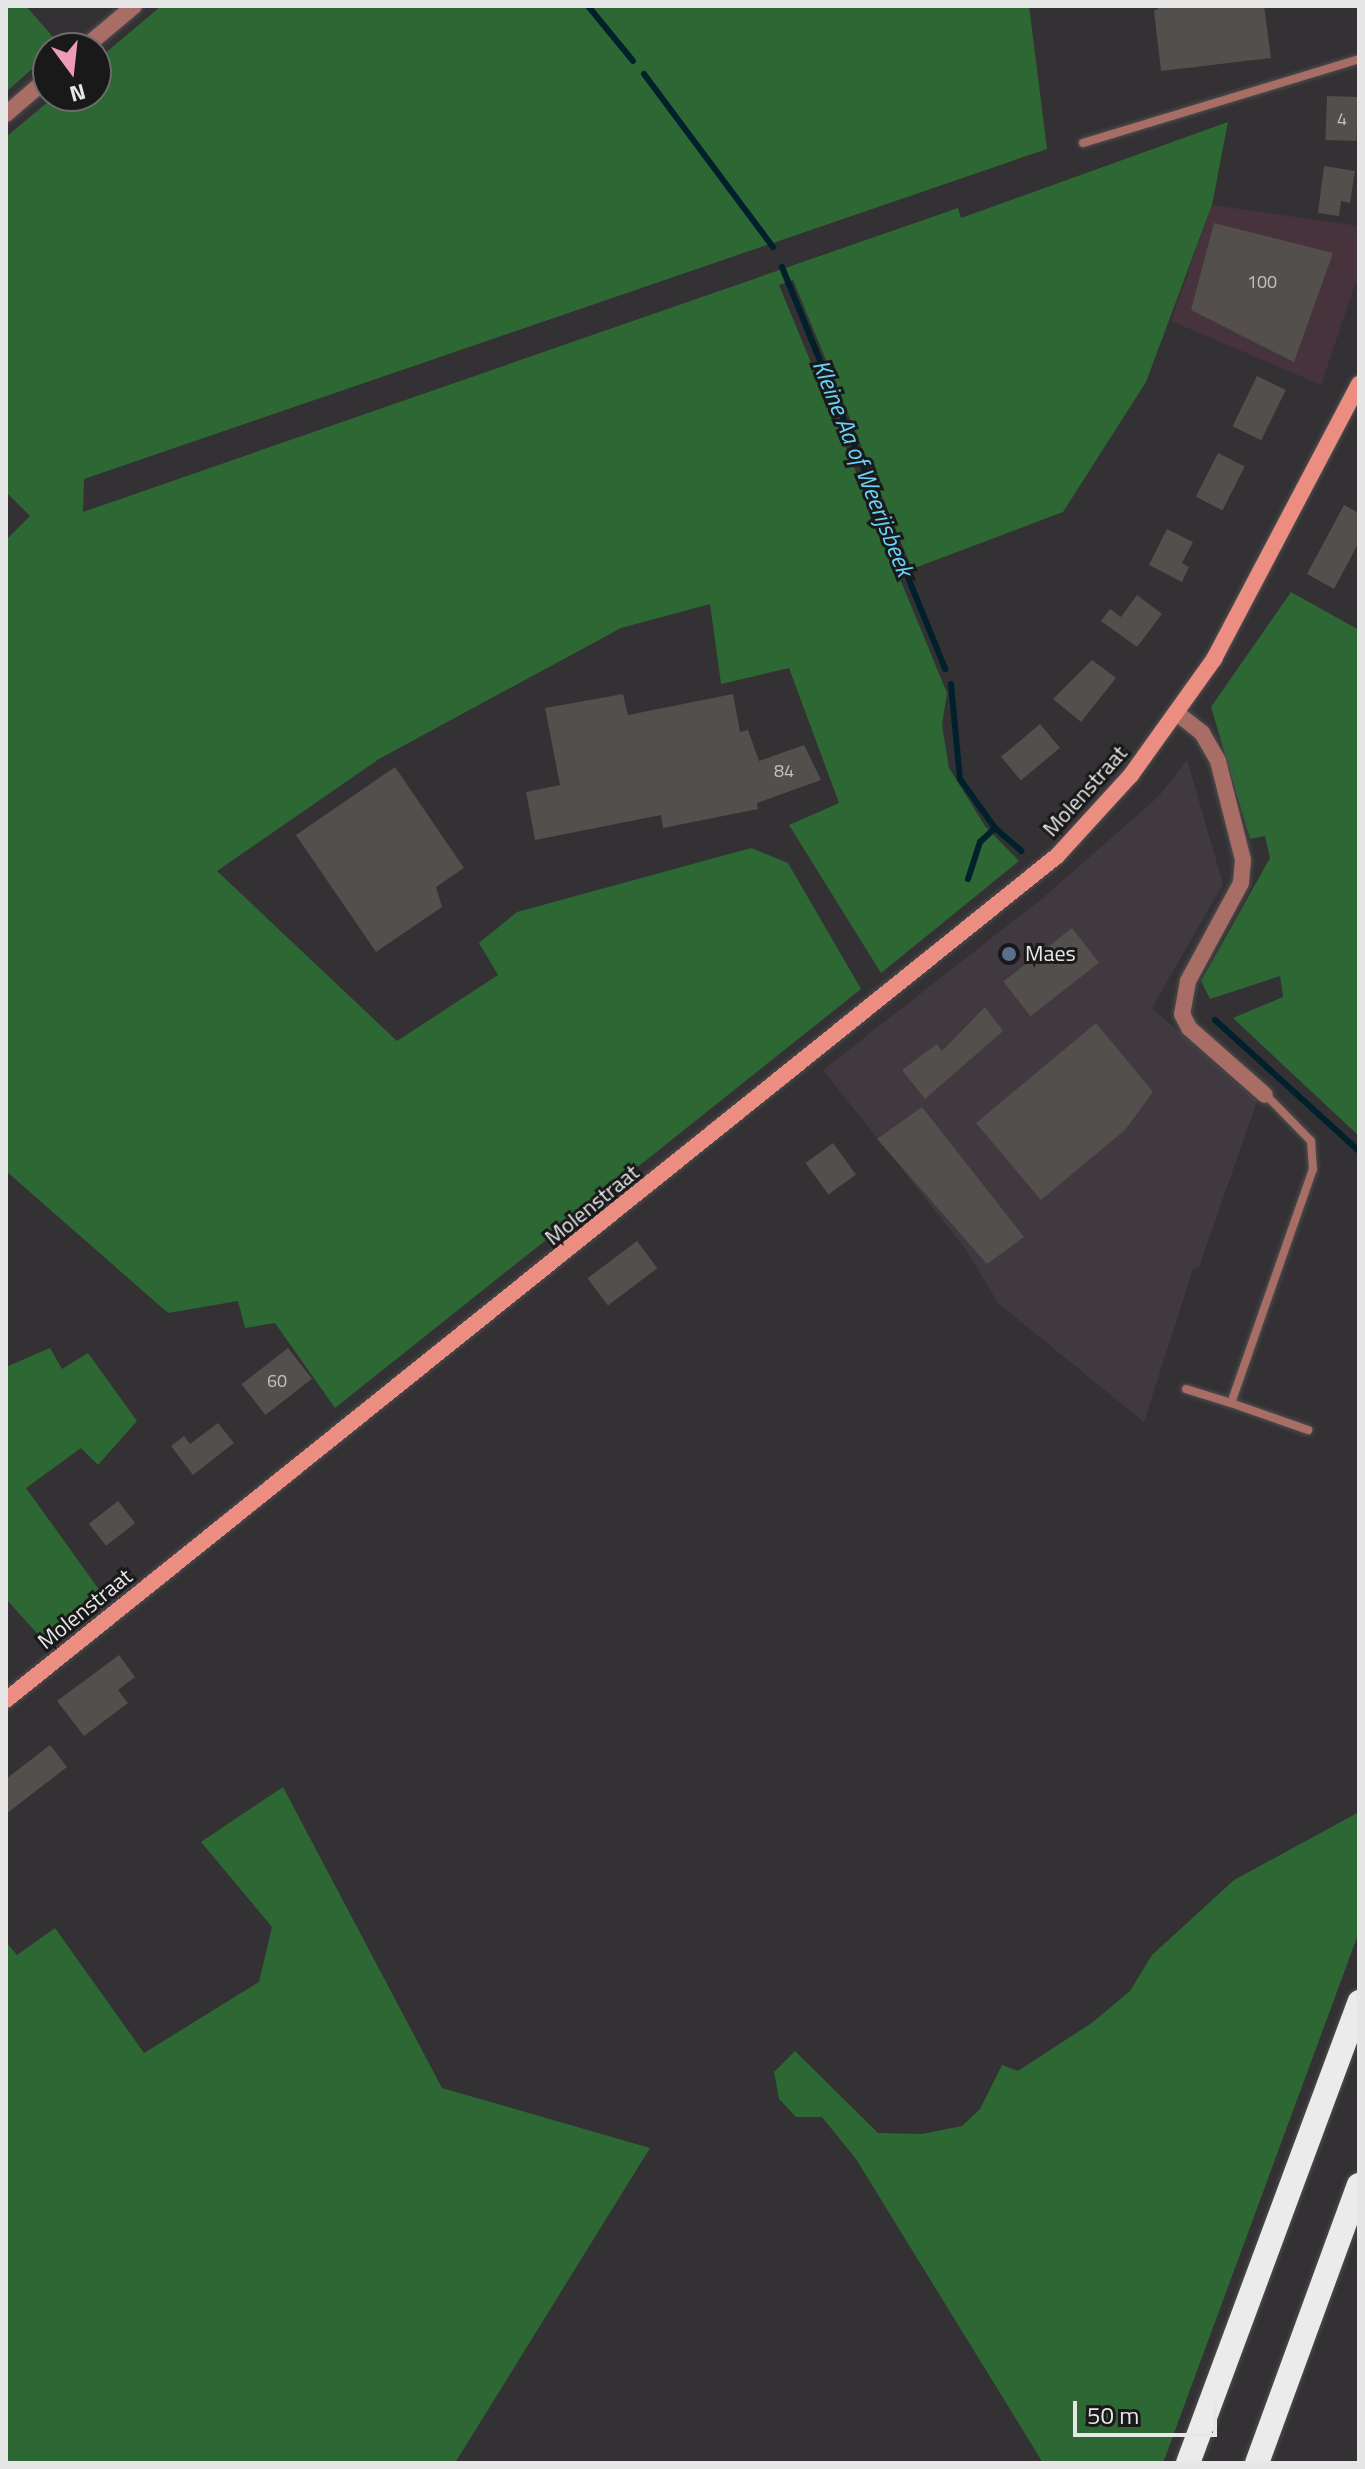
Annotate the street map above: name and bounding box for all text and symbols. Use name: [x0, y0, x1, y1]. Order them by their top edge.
north arrow: [32, 32, 112, 112]
text: N: [66, 75, 89, 112]
house number: 4: [1337, 108, 1347, 130]
house number: 100: [1247, 271, 1277, 293]
water label: Kleine Aa of Weerijsbeek: [806, 356, 920, 580]
street label: Molenstraat: [1037, 740, 1133, 842]
house number: 84: [774, 760, 794, 782]
place label: Maes: [1025, 941, 1076, 967]
marker: Maes: [1000, 945, 1018, 963]
street label: Molenstraat: [540, 1159, 644, 1251]
house number: 60: [267, 1370, 287, 1392]
street label: Molenstraat: [33, 1563, 137, 1655]
scale bar: [1077, 2385, 1221, 2435]
text: 50 m: [1087, 2397, 1139, 2433]

